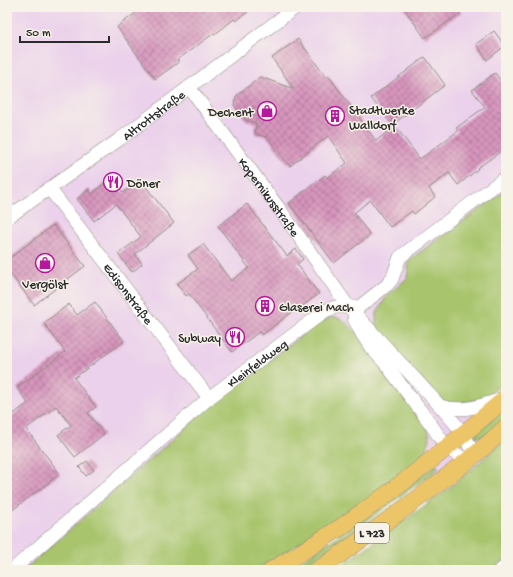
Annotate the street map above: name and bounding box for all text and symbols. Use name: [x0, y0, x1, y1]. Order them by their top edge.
scale bar: [20, 18, 109, 44]
text: 50 m: [26, 27, 51, 41]
street label: Altrottstraße: [120, 88, 189, 145]
shop icon: Dechent: [256, 100, 278, 122]
place label: Stadtwerke Walldorf: [349, 104, 415, 134]
building icon: Stadtwerke Walldorf: [324, 105, 346, 127]
place label: Dechent: [207, 106, 255, 121]
street label: Kopernikusstraße: [234, 156, 302, 240]
restaurant icon: Döner: [102, 171, 124, 193]
place label: Döner: [126, 177, 161, 192]
shop icon: Vergölst: [34, 252, 56, 274]
street label: Edisonstraße: [99, 261, 155, 328]
place label: Vergölst: [21, 278, 70, 293]
building icon: Glaserei Mach: [254, 295, 276, 317]
place label: Glaserei Mach: [279, 301, 354, 316]
restaurant icon: Subway: [224, 326, 246, 348]
place label: Subway: [178, 332, 222, 347]
street label: Kleinfeldweg: [225, 337, 291, 392]
road number: L 723: [355, 523, 389, 543]

